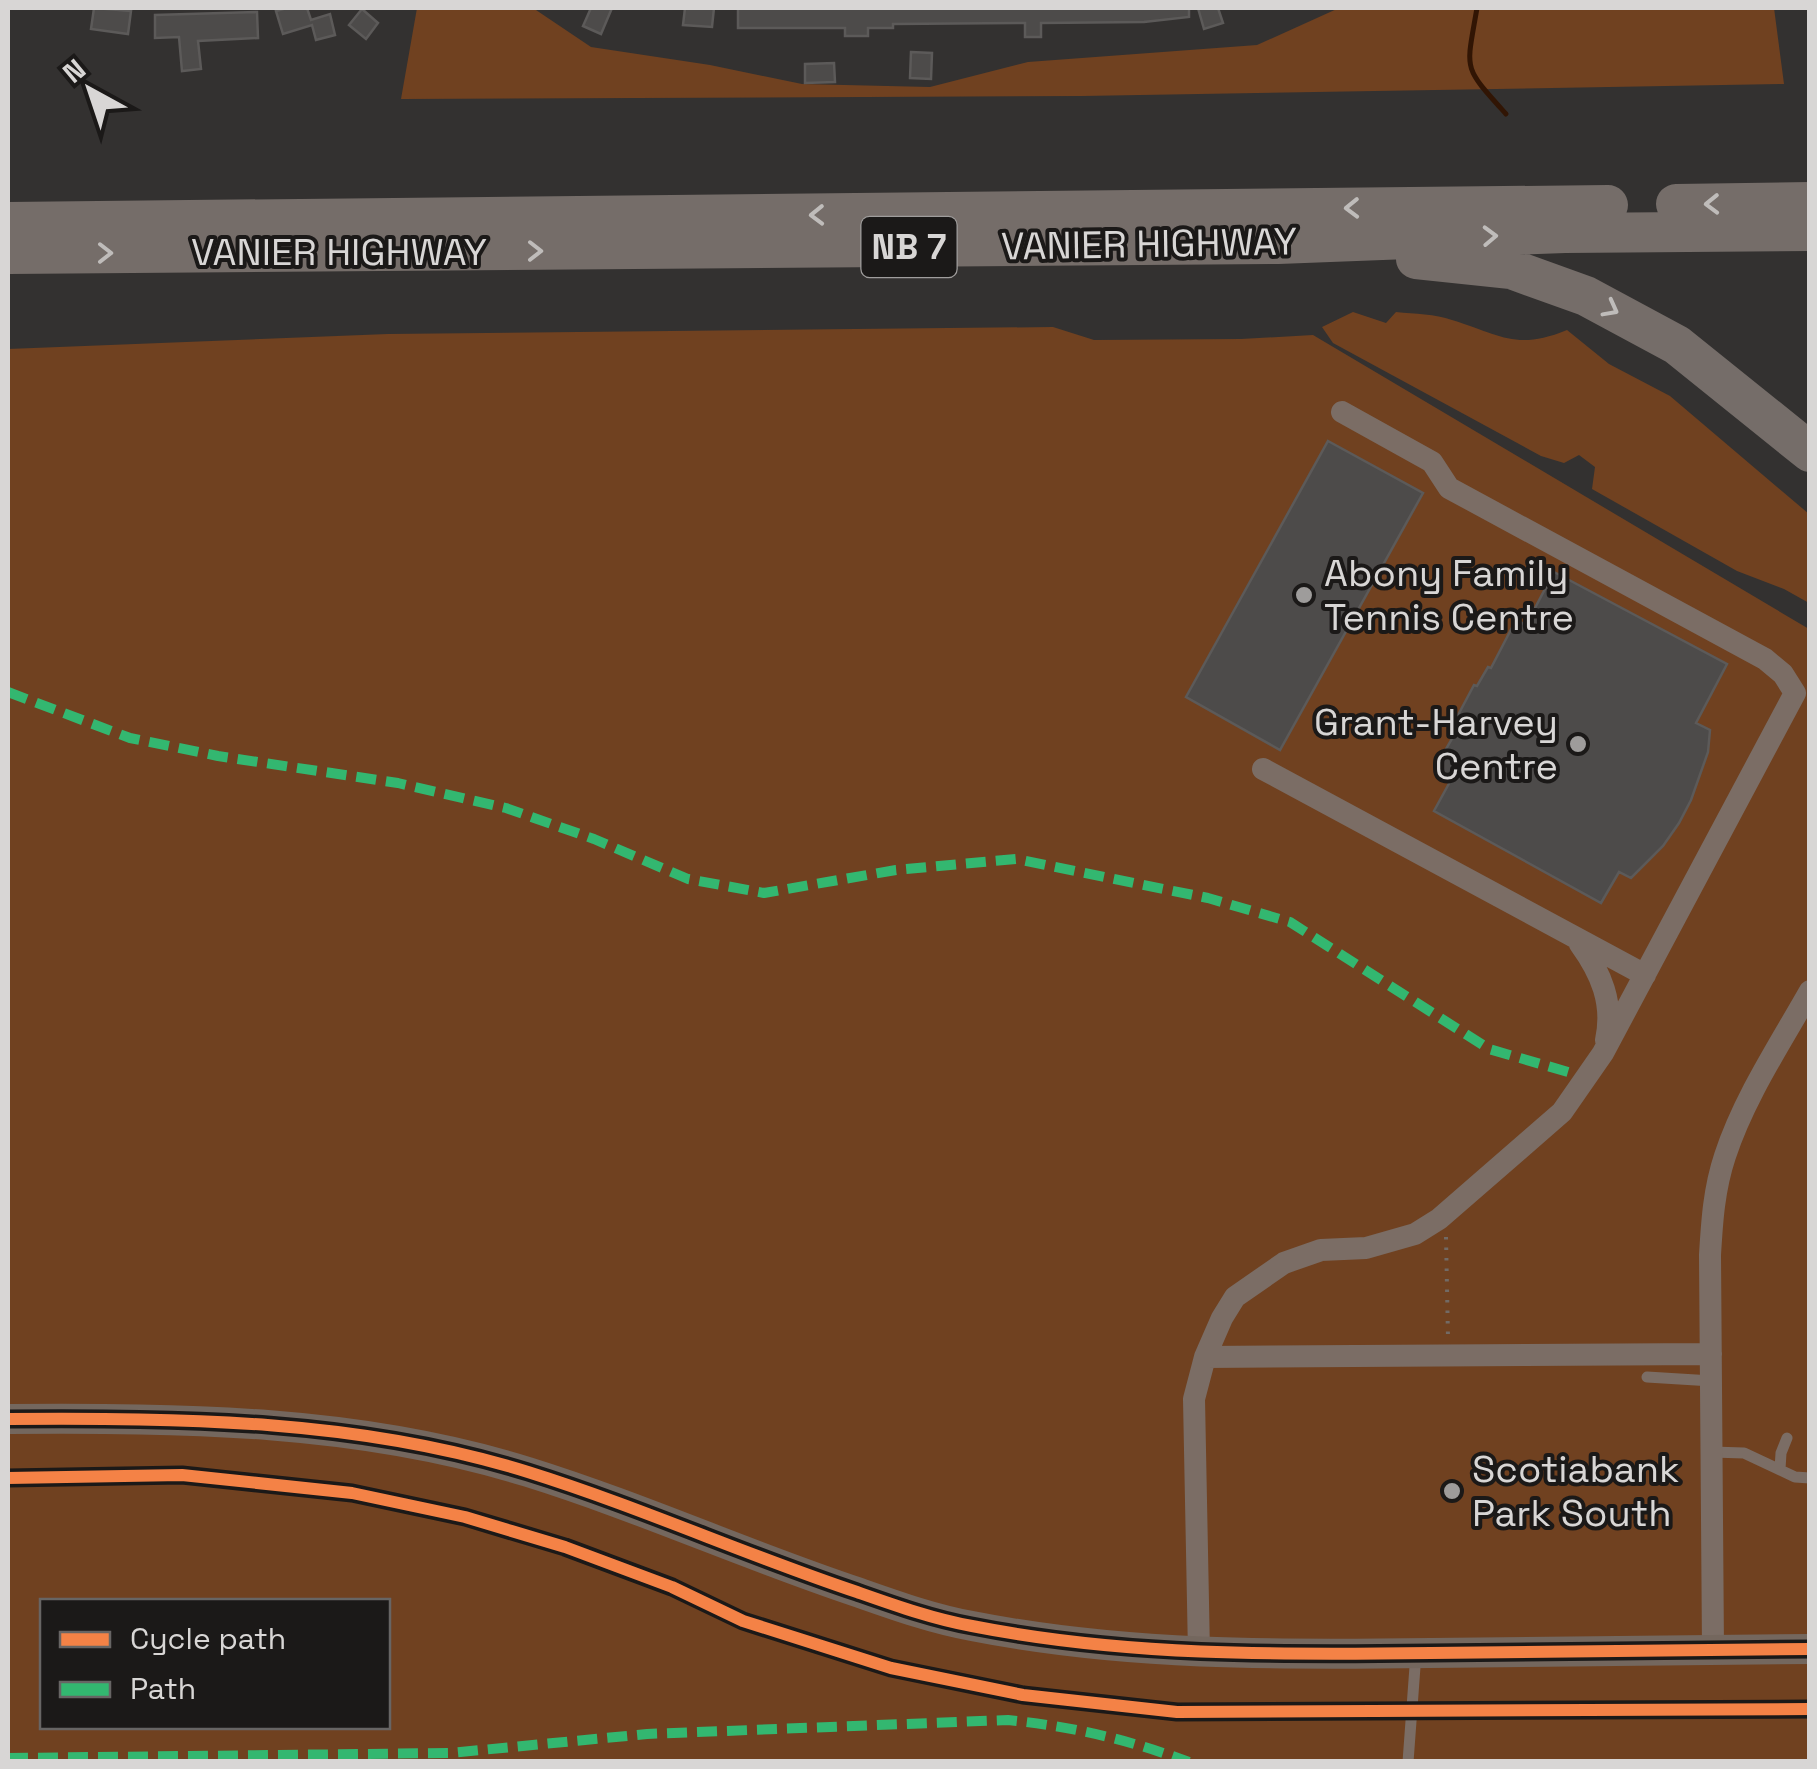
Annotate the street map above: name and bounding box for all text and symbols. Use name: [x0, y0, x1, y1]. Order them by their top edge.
north arrow: [40, 40, 140, 140]
text: N: [55, 51, 93, 91]
one-way arrow: [1704, 193, 1720, 215]
one-way arrow: [1344, 197, 1360, 219]
one-way arrow: [809, 204, 824, 226]
road number: NB 7: [862, 217, 956, 277]
street label: VANIER HIGHWAY: [1001, 217, 1297, 271]
one-way arrow: [1482, 226, 1498, 247]
street label: VANIER HIGHWAY: [191, 228, 487, 276]
one-way arrow: [527, 240, 543, 261]
one-way arrow: [98, 242, 113, 264]
one-way arrow: [1601, 297, 1619, 317]
place label: Abony Family Tennis Centre: [1324, 549, 1574, 641]
marker: Abony Family Tennis Centre: [1293, 584, 1315, 606]
place label: Grant-Harvey Centre: [1314, 698, 1558, 790]
marker: Grant-Harvey Centre: [1567, 733, 1589, 755]
place label: Scotiabank Park South: [1472, 1445, 1679, 1537]
marker: Scotiabank Park South: [1441, 1480, 1463, 1502]
legend: [40, 1599, 390, 1729]
text: Cycle path: [130, 1619, 286, 1658]
text: Path: [130, 1669, 196, 1708]

